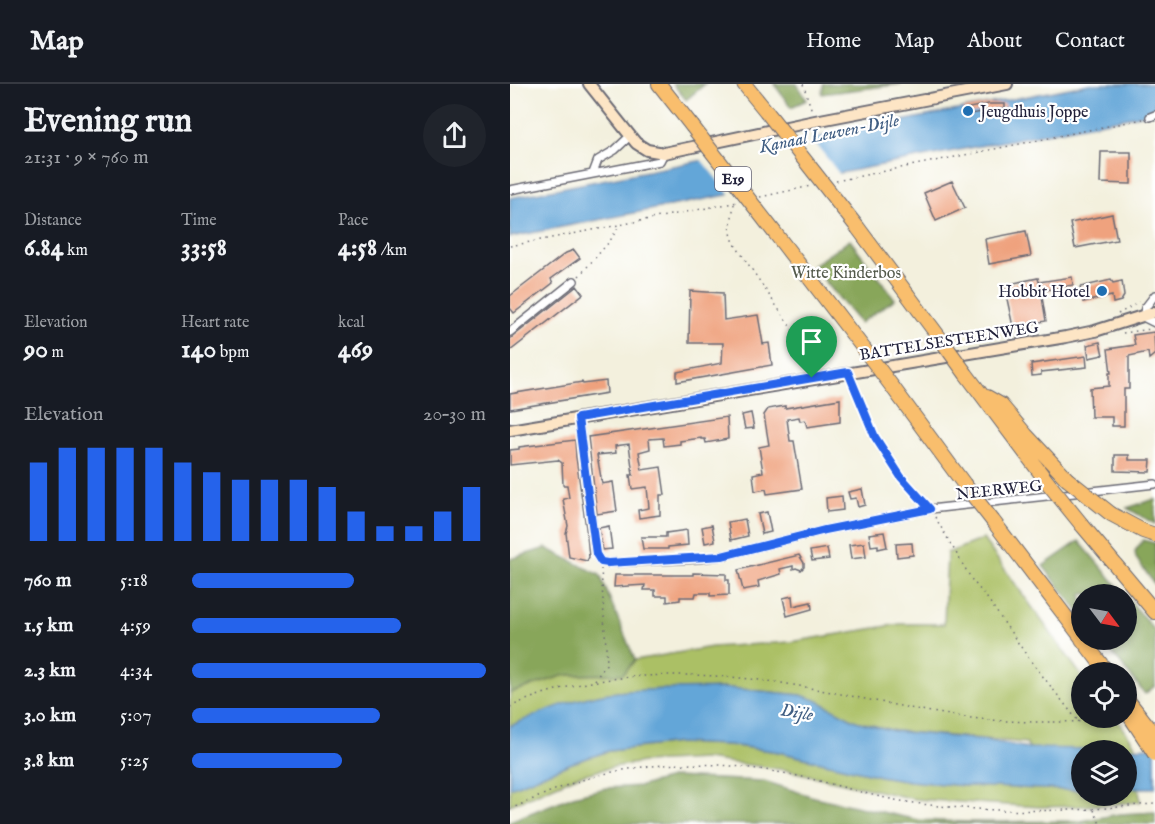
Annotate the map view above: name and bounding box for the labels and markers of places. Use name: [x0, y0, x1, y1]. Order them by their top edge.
place label: Jeugdhuis Joppe: [978, 103, 1088, 123]
marker: Jeugdhuis Joppe: [961, 104, 975, 118]
place label: Hobbit Hotel: [998, 283, 1091, 303]
marker: Hobbit Hotel: [1095, 284, 1109, 298]
pin: [786, 316, 837, 378]

